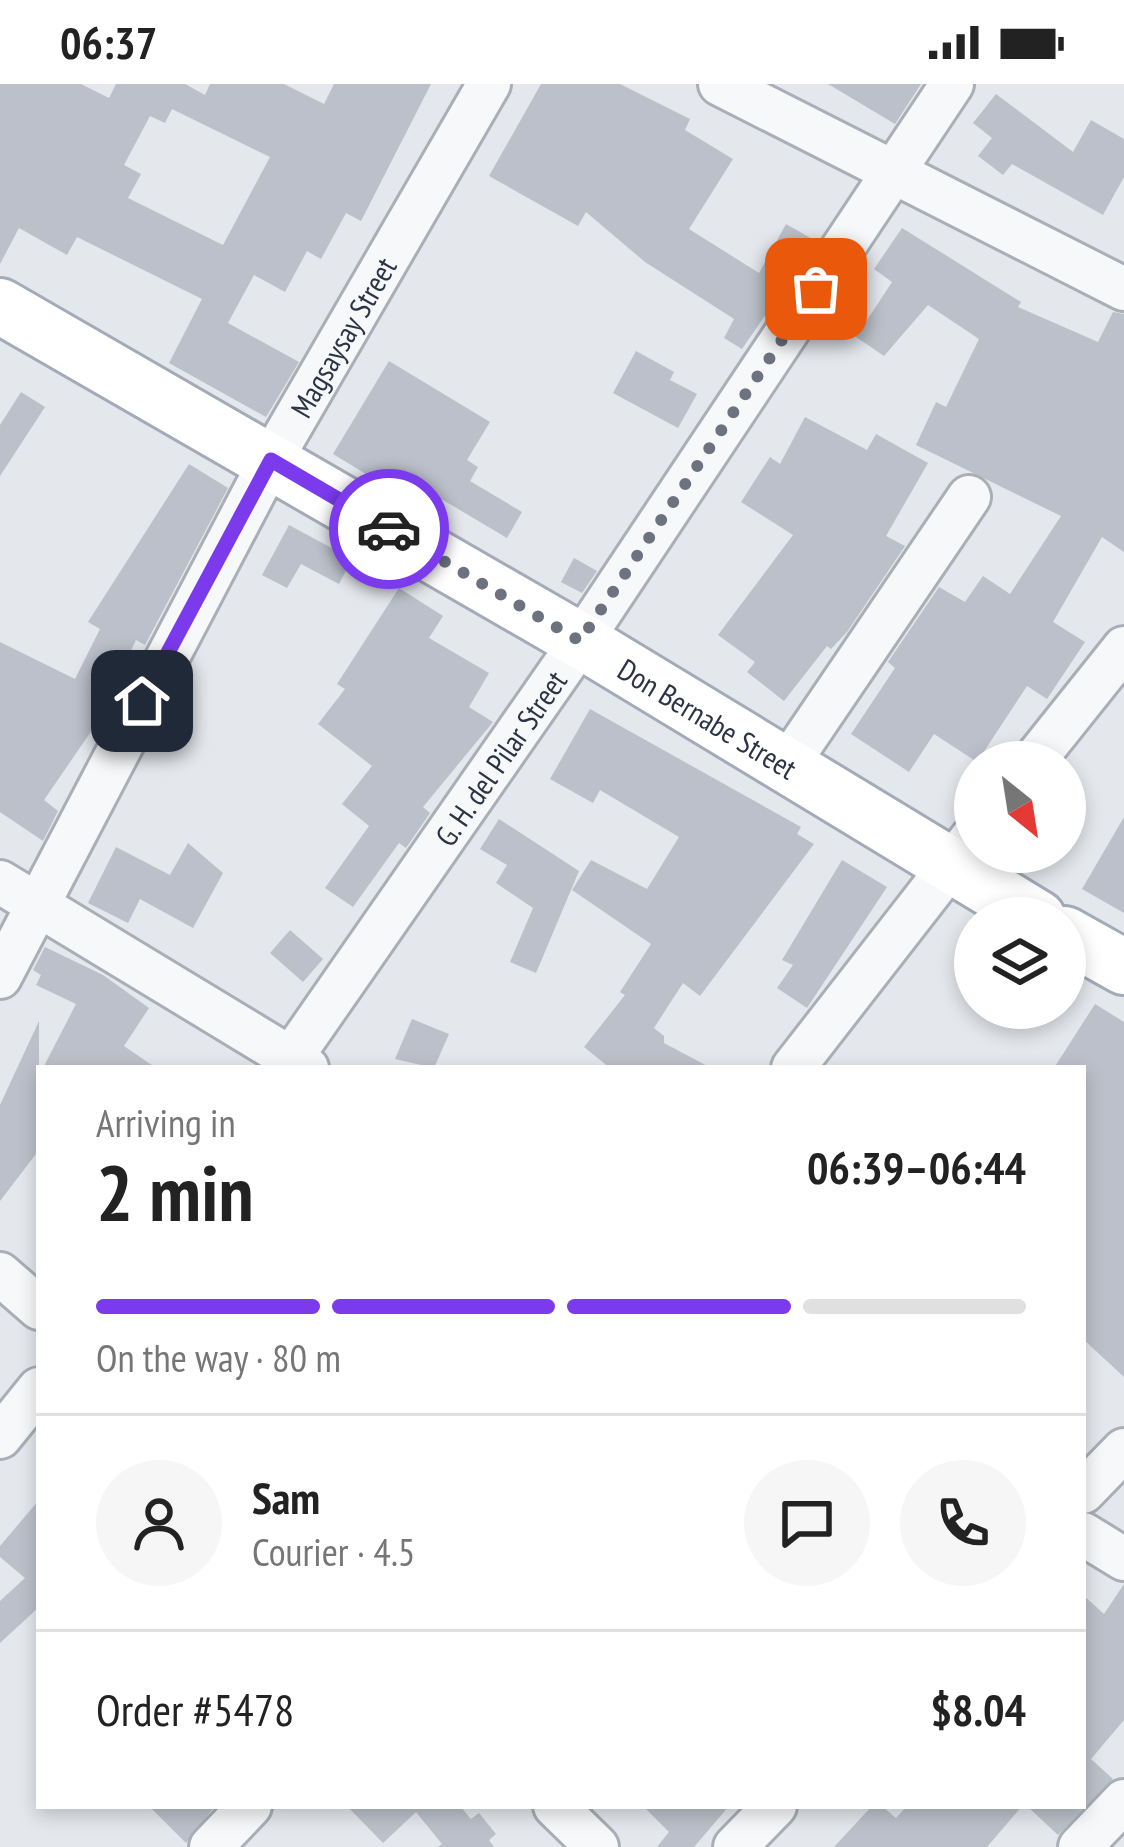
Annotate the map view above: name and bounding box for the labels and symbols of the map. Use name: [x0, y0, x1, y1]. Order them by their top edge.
pin: [765, 238, 867, 340]
street label: Magsaysay Street: [281, 249, 404, 424]
courier: [329, 469, 449, 589]
street label: Don Bernabe Street: [611, 649, 805, 787]
pin: [91, 650, 193, 752]
street label: G. H. del Pilar Street: [425, 662, 575, 853]
north arrow: [954, 741, 1086, 873]

